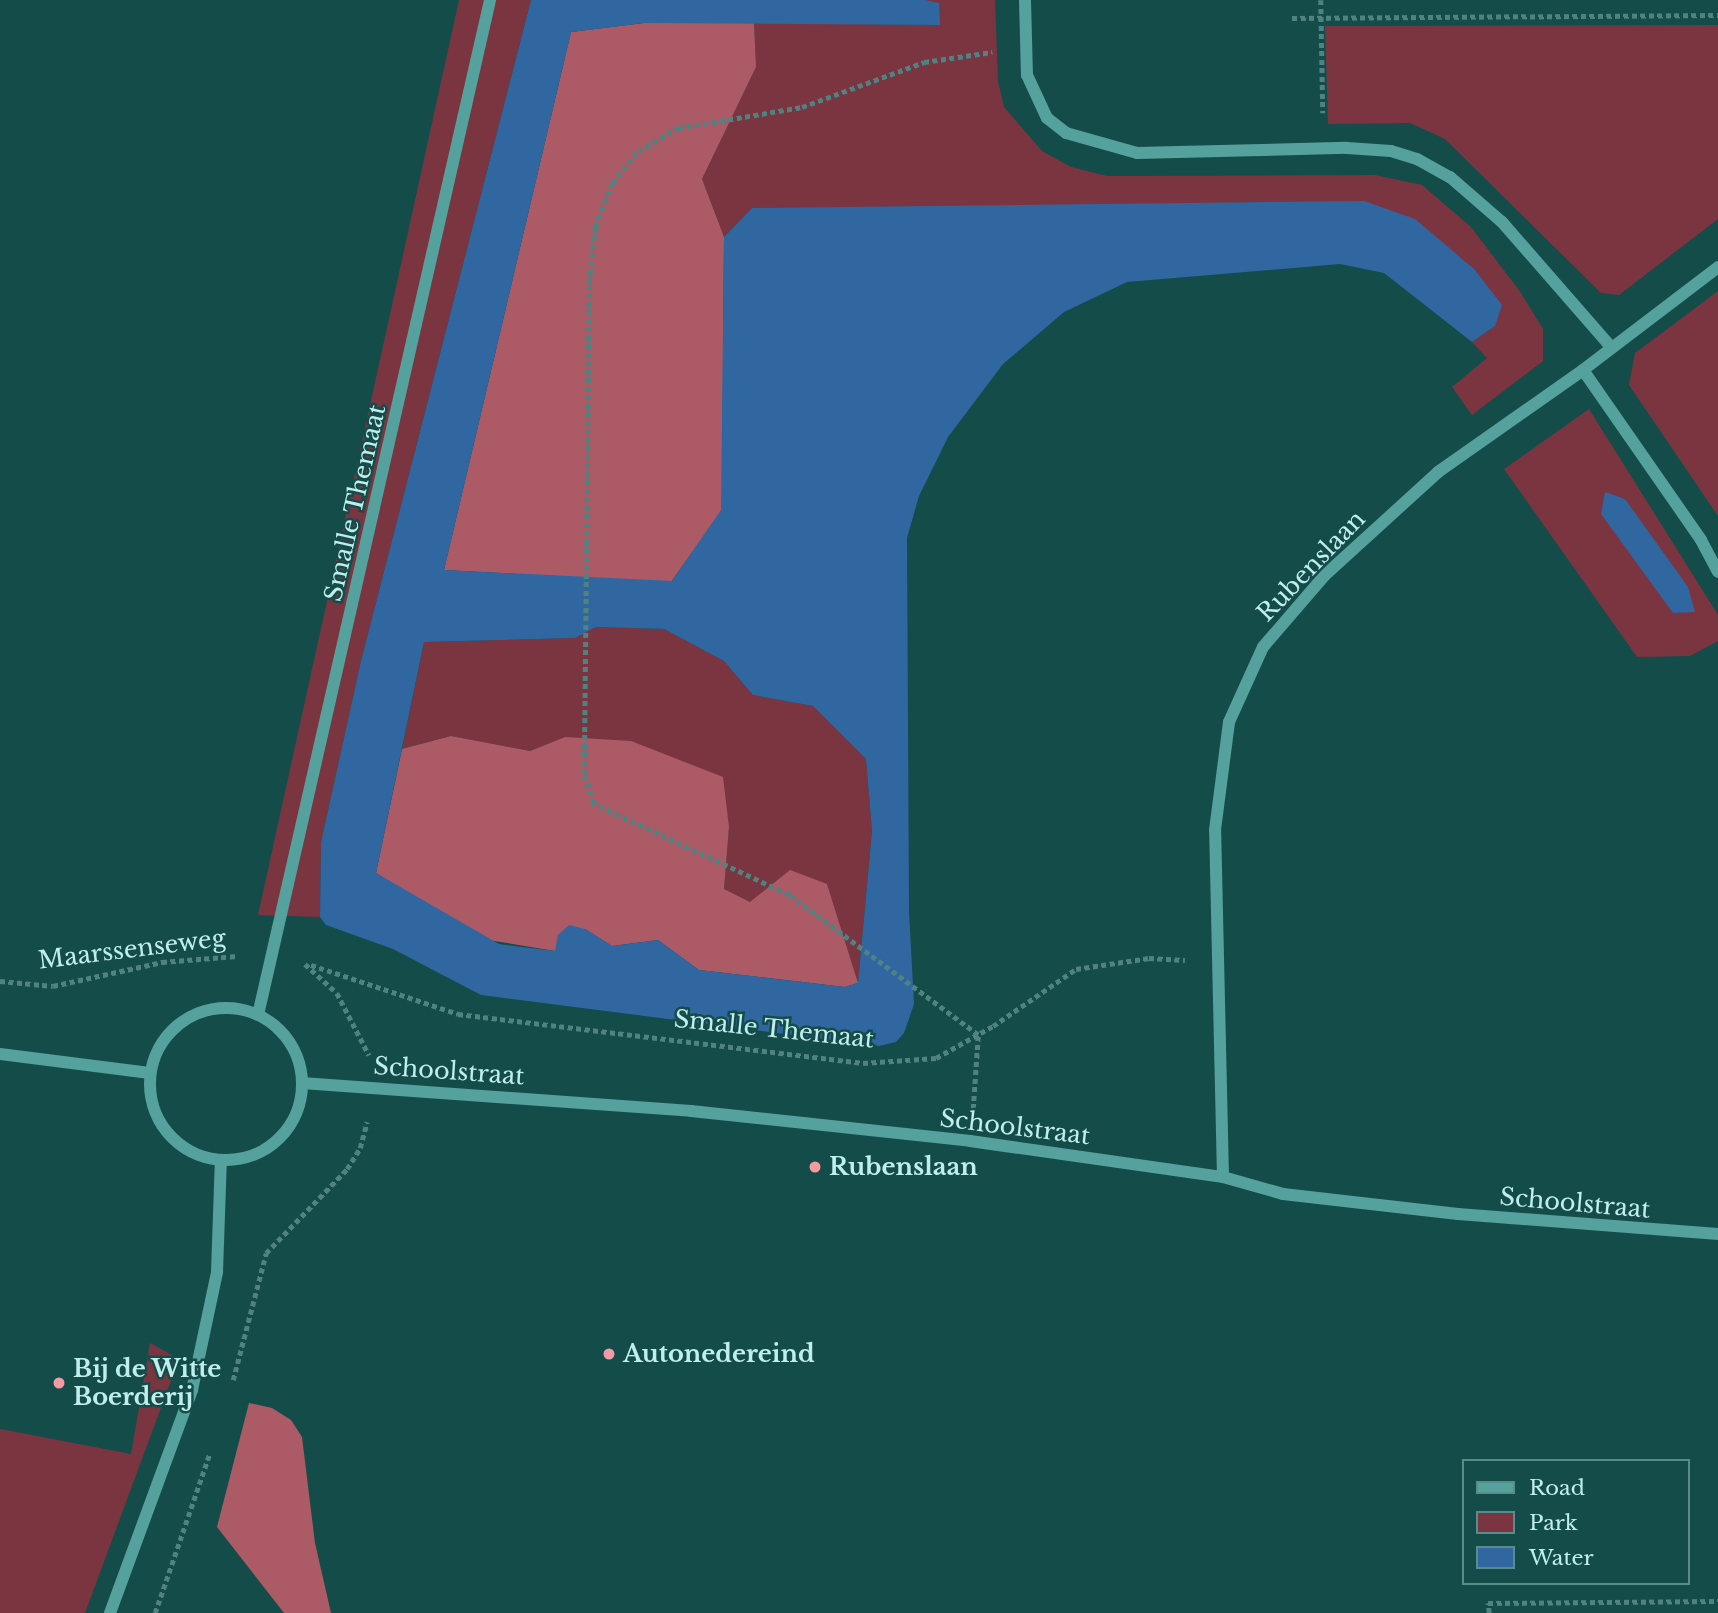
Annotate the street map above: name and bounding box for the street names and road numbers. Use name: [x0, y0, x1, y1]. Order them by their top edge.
street label: Smalle Themaat: [318, 401, 392, 605]
street label: Rubenslaan: [1251, 505, 1371, 627]
street label: Maarssenseweg: [37, 923, 227, 975]
street label: Smalle Themaat: [672, 1004, 876, 1054]
street label: Schoolstraat: [373, 1051, 525, 1091]
street label: Schoolstraat: [938, 1103, 1092, 1151]
street label: Schoolstraat: [1498, 1182, 1652, 1224]

